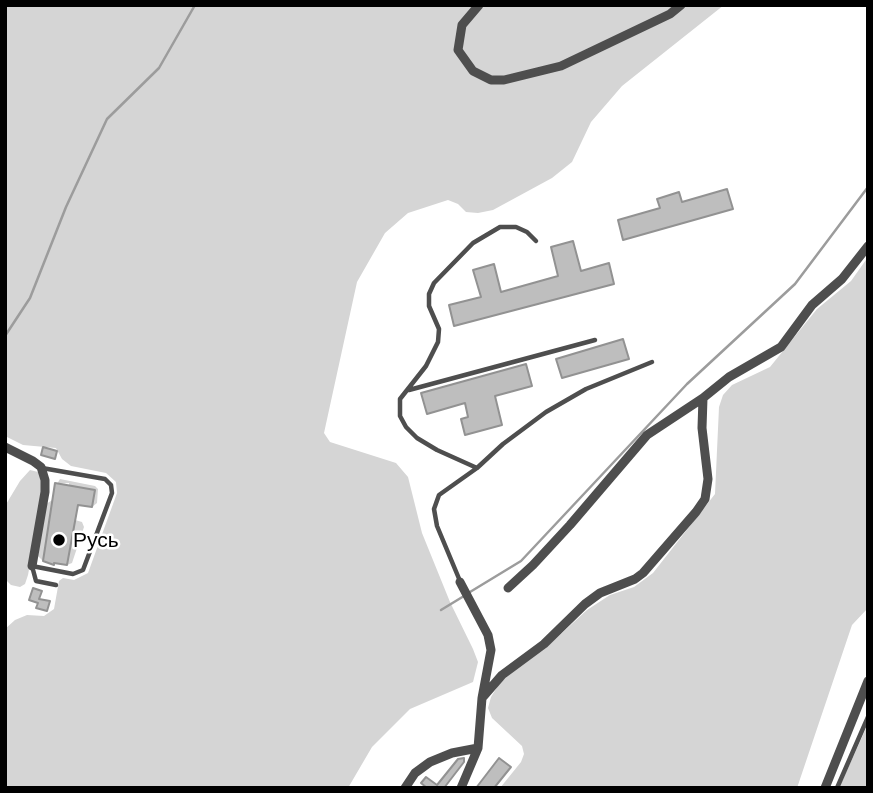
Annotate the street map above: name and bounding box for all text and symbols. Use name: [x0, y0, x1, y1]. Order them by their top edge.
place label: Русь: [73, 527, 119, 553]
marker: Русь: [51, 532, 67, 548]

